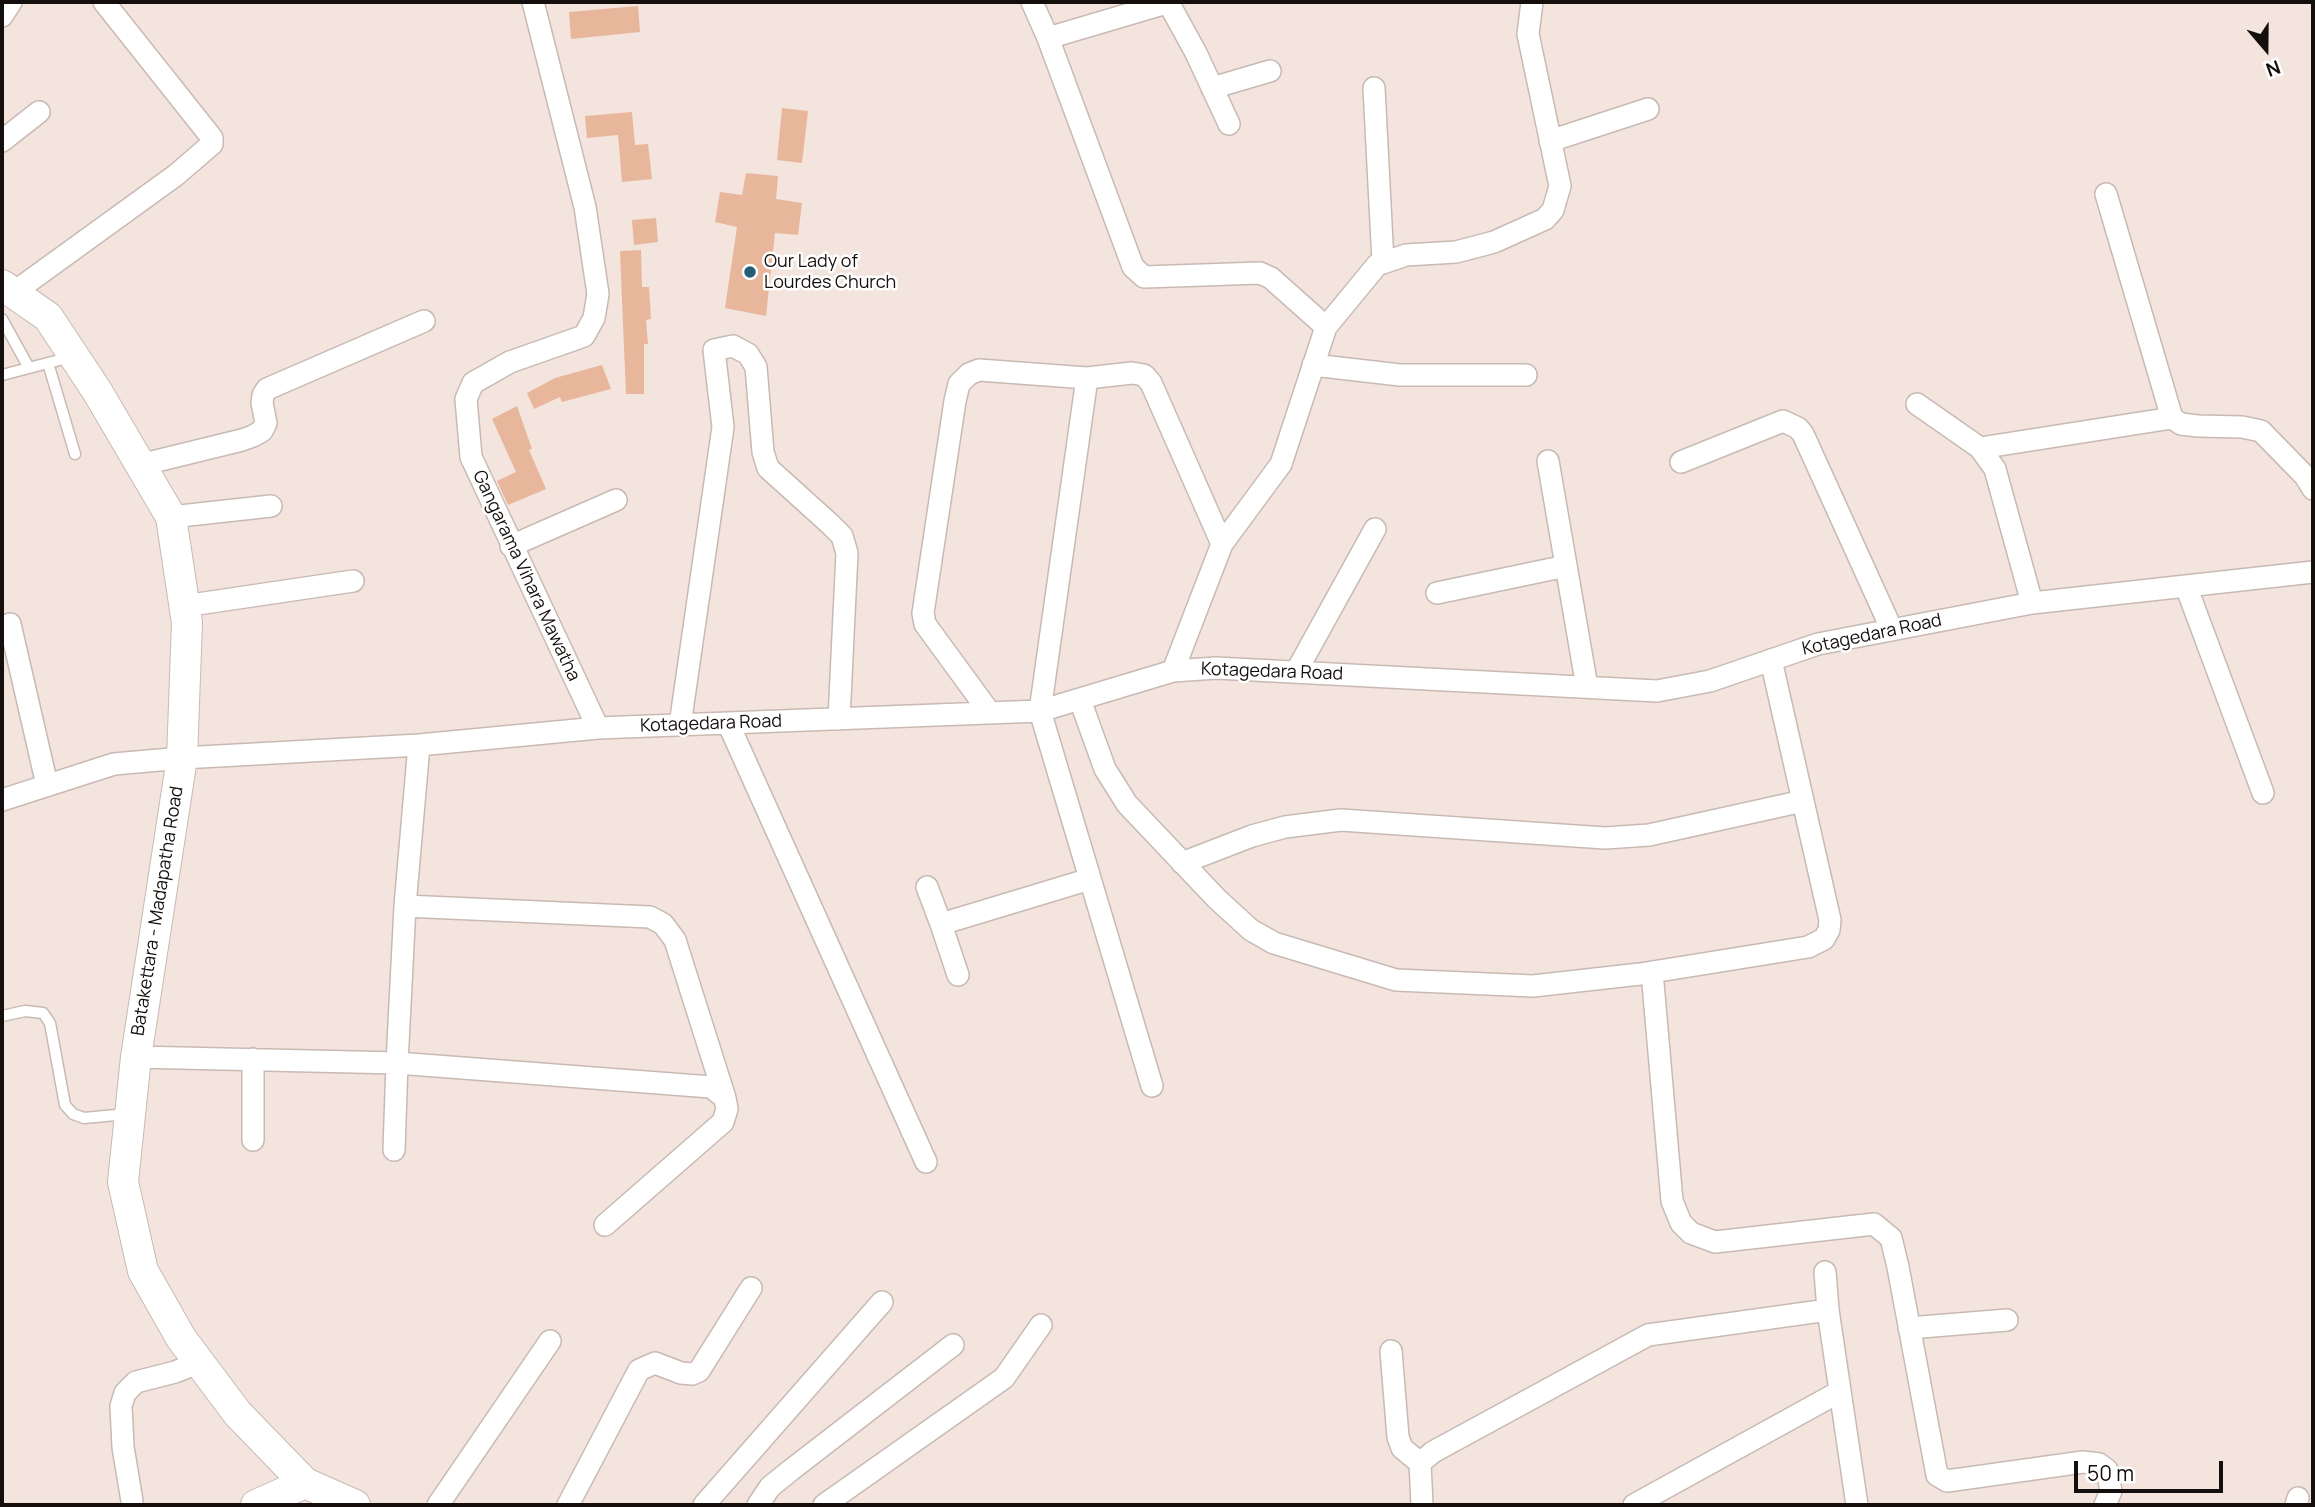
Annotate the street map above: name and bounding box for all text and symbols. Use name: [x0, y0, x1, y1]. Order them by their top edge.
north arrow: [2231, 14, 2301, 84]
text: N: [2262, 54, 2284, 83]
place label: Our Lady of Lourdes Church: [764, 251, 896, 294]
marker: Our Lady of Lourdes Church: [742, 264, 758, 280]
street label: Gangarama Vihara Mawatha: [468, 467, 584, 685]
street label: Kotagedara Road: [1800, 610, 1944, 660]
street label: Kotagedara Road: [1201, 659, 1343, 685]
street label: Kotagedara Road: [640, 711, 782, 737]
street label: Batakettara - Madapatha Road: [128, 785, 188, 1037]
scale bar: [2077, 1448, 2226, 1492]
text: 50 m: [2087, 1459, 2134, 1487]

